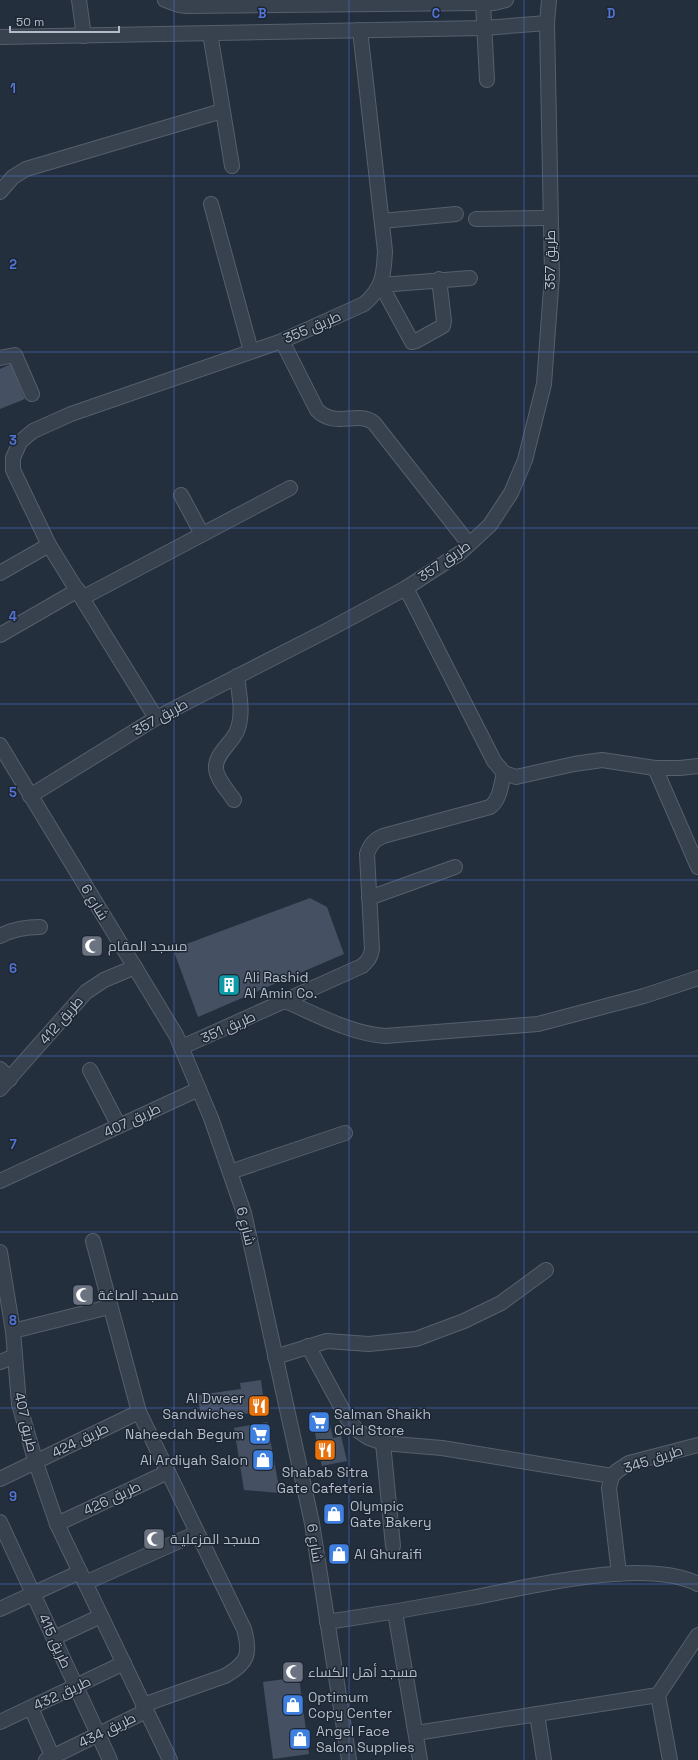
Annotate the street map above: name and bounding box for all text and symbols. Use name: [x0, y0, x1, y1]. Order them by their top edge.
text: B: [258, 5, 267, 22]
text: C: [432, 5, 440, 22]
text: D: [607, 5, 616, 22]
scale bar: [10, 8, 119, 34]
text: 50 m: [16, 14, 44, 30]
text: 1: [10, 80, 16, 97]
street label: طريق 357: [541, 230, 559, 290]
text: 2: [9, 256, 17, 273]
street label: طريق 355: [280, 307, 344, 347]
text: 3: [9, 432, 17, 449]
street label: طريق 357: [414, 536, 474, 586]
text: 4: [9, 608, 17, 625]
street label: طريق 357: [129, 695, 191, 739]
text: 5: [9, 784, 17, 801]
street label: شارع 6: [77, 881, 113, 923]
mosque icon: مسجد المقام: [79, 933, 105, 959]
place label: مسجد المقام: [108, 937, 187, 956]
text: 6: [9, 960, 17, 977]
place label: Ali Rashid Al Amin Co.: [244, 968, 317, 1002]
building icon: Ali Rashid Al Amin Co.: [216, 972, 242, 998]
street label: طريق 412: [35, 992, 87, 1048]
street label: طريق 351: [198, 1007, 258, 1047]
street label: طريق 407: [101, 1099, 163, 1141]
text: 7: [9, 1136, 17, 1153]
street label: شارع 6: [233, 1205, 259, 1247]
mosque icon: مسجد الصاغة: [70, 1282, 96, 1308]
place label: مسجد الصاغة: [98, 1286, 179, 1304]
text: 8: [9, 1312, 17, 1329]
place label: Al Dweer Sandwiches: [163, 1389, 244, 1423]
street label: طريق 407: [10, 1390, 42, 1454]
restaurant icon: Al Dweer Sandwiches: [246, 1393, 272, 1419]
place label: Salman Shaikh Cold Store: [334, 1405, 431, 1439]
supermarket icon: Salman Shaikh Cold Store: [306, 1409, 332, 1435]
street label: طريق 424: [49, 1419, 111, 1461]
supermarket icon: Naheedah Begum: [247, 1421, 273, 1447]
place label: Naheedah Begum: [125, 1425, 244, 1443]
restaurant icon: Shabab Sitra Gate Cafeteria: [312, 1437, 338, 1463]
street label: طريق 345: [621, 1441, 685, 1477]
shop icon: Al Ardiyah Salon: [250, 1447, 276, 1473]
place label: Al Ardiyah Salon: [140, 1451, 248, 1469]
place label: Shabab Sitra Gate Cafeteria: [277, 1463, 373, 1497]
street label: طريق 426: [80, 1477, 144, 1519]
text: 9: [9, 1488, 17, 1505]
place label: Olympic Gate Bakery: [350, 1497, 432, 1531]
shop icon: Olympic Gate Bakery: [321, 1501, 347, 1527]
street label: شارع 6: [303, 1522, 327, 1564]
mosque icon: مسجد المزعليـة: [141, 1526, 167, 1552]
place label: مسجد المزعليـة: [170, 1530, 260, 1548]
shop icon: Al Ghuraifi: [326, 1541, 352, 1567]
place label: Al Ghuraifi: [354, 1545, 422, 1563]
street label: طريق 415: [35, 1611, 75, 1671]
mosque icon: مسجد أهل الكساء: [280, 1659, 306, 1685]
place label: مسجد أهل الكساء: [308, 1663, 417, 1681]
street label: طريق 432: [30, 1672, 94, 1714]
place label: Optimum Copy Center: [308, 1688, 392, 1722]
shop icon: Optimum Copy Center: [280, 1692, 306, 1718]
street label: طريق 434: [75, 1708, 139, 1752]
place label: Angel Face Salon Supplies: [316, 1722, 415, 1756]
shop icon: Angel Face Salon Supplies: [287, 1726, 313, 1752]

